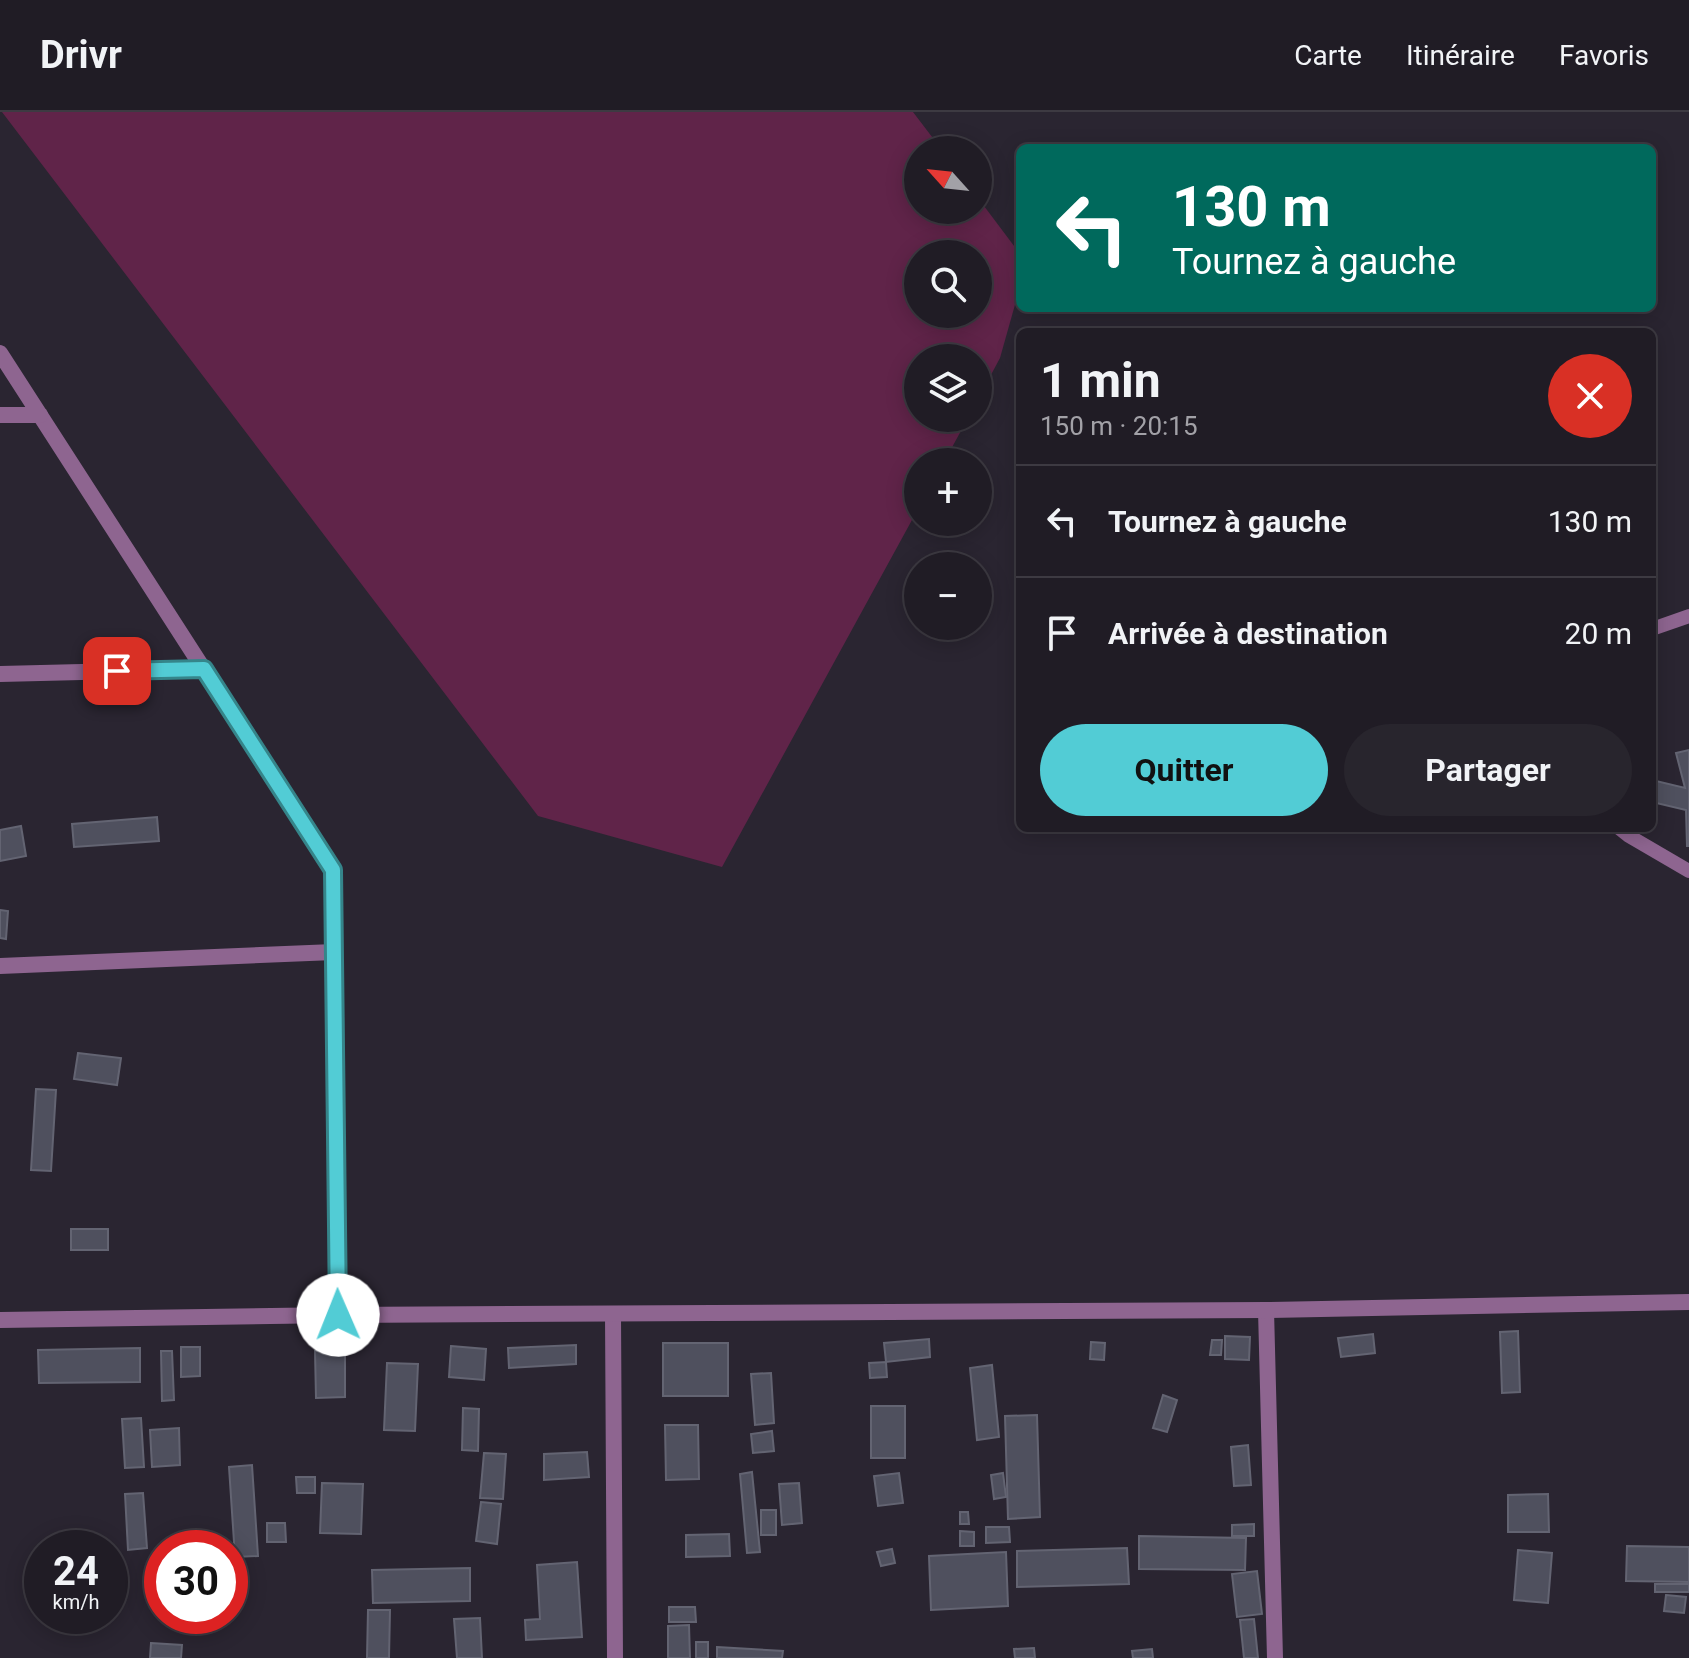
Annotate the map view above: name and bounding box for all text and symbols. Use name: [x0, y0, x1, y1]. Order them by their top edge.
text: Drivr: [40, 33, 122, 77]
text: Carte: [1294, 39, 1362, 72]
text: Itinéraire: [1406, 39, 1515, 72]
text: Favoris: [1559, 39, 1649, 72]
north arrow: [904, 136, 992, 224]
map controls: [904, 136, 992, 640]
text: 130 m: [1172, 174, 1331, 240]
icon: left: [1040, 176, 1144, 280]
button: search: [904, 240, 992, 328]
text: Tournez à gauche: [1172, 241, 1456, 283]
button: layers: [904, 344, 992, 432]
text: 1 min: [1040, 352, 1161, 409]
button: close: [1548, 354, 1632, 438]
text: 150 m · 20:15: [1040, 411, 1198, 441]
button: +: [904, 448, 992, 536]
icon: left: [1040, 499, 1084, 543]
text: Tournez à gauche: [1108, 504, 1347, 539]
text: 130 m: [1548, 504, 1632, 539]
button: −: [904, 552, 992, 640]
icon: arrive: [1040, 611, 1084, 655]
text: Arrivée à destination: [1108, 616, 1388, 651]
text: 20 m: [1565, 616, 1632, 651]
pin: [83, 637, 151, 705]
icon: arrive: [95, 649, 139, 693]
button: Quitter: [1040, 724, 1328, 816]
button: Partager: [1344, 724, 1632, 816]
position arrow: [296, 1273, 380, 1357]
speed limit sign: 30: [144, 1530, 248, 1634]
text: 24: [53, 1548, 99, 1595]
text: km/h: [53, 1590, 99, 1614]

